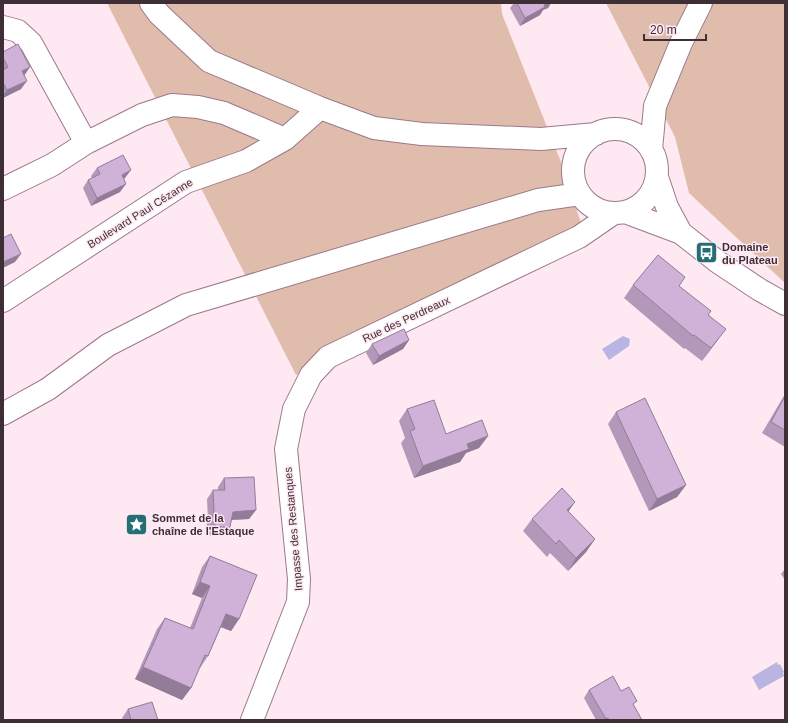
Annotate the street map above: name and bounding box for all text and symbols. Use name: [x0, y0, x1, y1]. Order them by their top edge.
scale bar: [644, 16, 706, 42]
text: 20 m: [650, 23, 677, 37]
street label: Boulevard Paul Cézanne: [85, 176, 195, 250]
bus stop icon: Domaine du Plateau: [694, 240, 720, 266]
place label: Domaine du Plateau: [722, 241, 778, 266]
street label: Rue des Perdreaux: [361, 293, 452, 344]
street label: Impasse des Restanques: [282, 466, 304, 591]
place icon: Sommet de la chaîne de l'Estaque: [123, 511, 149, 537]
place label: Sommet de la chaîne de l'Estaque: [152, 512, 254, 537]

